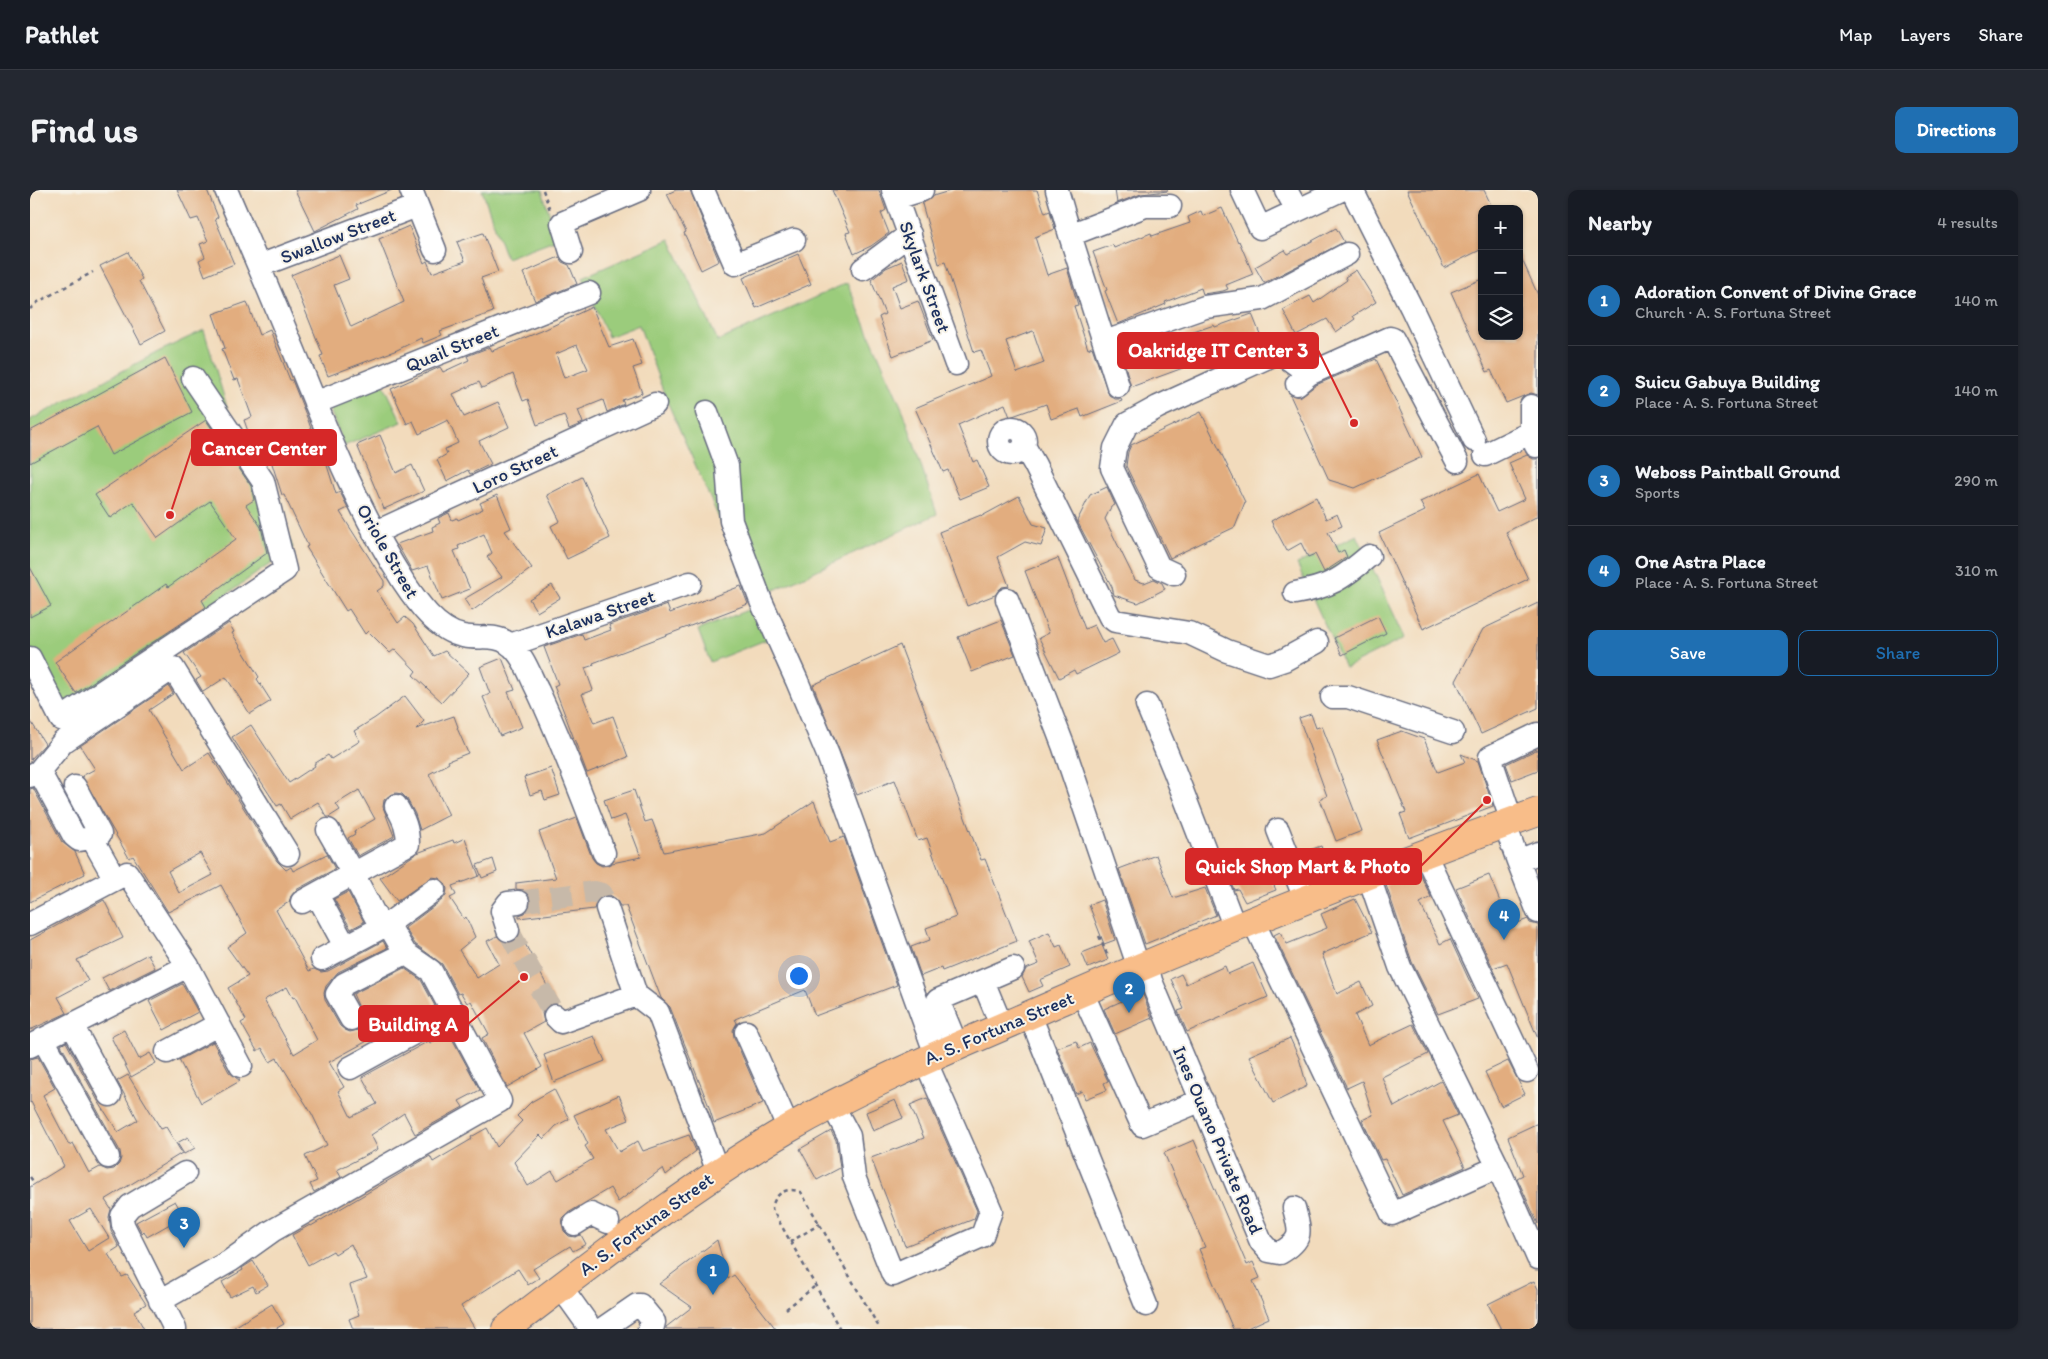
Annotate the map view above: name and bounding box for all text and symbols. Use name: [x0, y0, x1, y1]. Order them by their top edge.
text: Pathlet: [25, 20, 99, 49]
text: Map: [1839, 24, 1872, 46]
text: Layers: [1900, 24, 1950, 46]
text: Share: [1978, 24, 2023, 46]
button: Directions: [1895, 107, 2018, 153]
text: Find us: [30, 109, 138, 151]
street label: Swallow Street: [277, 203, 399, 269]
map controls: [1478, 205, 1523, 340]
button: +: [1478, 205, 1523, 250]
text: Nearby: [1588, 210, 1652, 235]
text: 4 results: [1937, 213, 1998, 232]
street label: Skylark Street: [894, 218, 956, 336]
button: −: [1478, 250, 1523, 295]
text: Adoration Convent of Divine Grace: [1635, 280, 1916, 303]
text: 1: [1600, 291, 1608, 310]
text: 140 m: [1954, 291, 1998, 310]
button: layers: [1478, 295, 1523, 340]
text: Church · A. S. Fortuna Street: [1635, 303, 1831, 322]
street label: Quail Street: [402, 319, 502, 377]
callout: Oakridge IT Center 3: [1118, 333, 1318, 368]
text: Oakridge IT Center 3: [1128, 338, 1308, 363]
text: Suicu Gabuya Building: [1635, 370, 1820, 393]
text: 2: [1600, 381, 1608, 400]
text: 140 m: [1954, 381, 1998, 400]
text: Place · A. S. Fortuna Street: [1635, 393, 1818, 412]
callout: Cancer Center: [192, 430, 336, 465]
text: Cancer Center: [202, 436, 327, 460]
street label: Loro Street: [469, 439, 561, 499]
text: Weboss Paintball Ground: [1635, 460, 1840, 483]
text: 3: [1600, 471, 1608, 490]
text: 290 m: [1954, 471, 1998, 490]
text: Sports: [1635, 483, 1680, 502]
street label: Oriole Street: [352, 500, 424, 602]
text: One Astra Place: [1635, 550, 1766, 573]
text: 4: [1599, 561, 1609, 580]
text: 310 m: [1955, 561, 1998, 580]
text: Place · A. S. Fortuna Street: [1635, 573, 1818, 592]
street label: Kalawa Street: [542, 585, 658, 643]
button: Save: [1588, 630, 1788, 676]
button: Share: [1798, 630, 1998, 676]
callout: Quick Shop Mart & Photo: [1186, 849, 1421, 884]
text: Quick Shop Mart & Photo: [1196, 854, 1410, 879]
pin: 4: [1488, 899, 1520, 940]
your location: [786, 963, 812, 989]
pin: 2: [1113, 972, 1145, 1013]
street label: A. S. Fortuna Street: [921, 986, 1077, 1070]
callout: Building A: [359, 1006, 468, 1041]
text: Building A: [368, 1012, 458, 1037]
street label: Ines Ouano Private Road: [1168, 1042, 1268, 1238]
street label: A. S. Fortuna Street: [574, 1168, 718, 1280]
pin: 3: [168, 1207, 200, 1248]
pin: 1: [697, 1254, 729, 1295]

